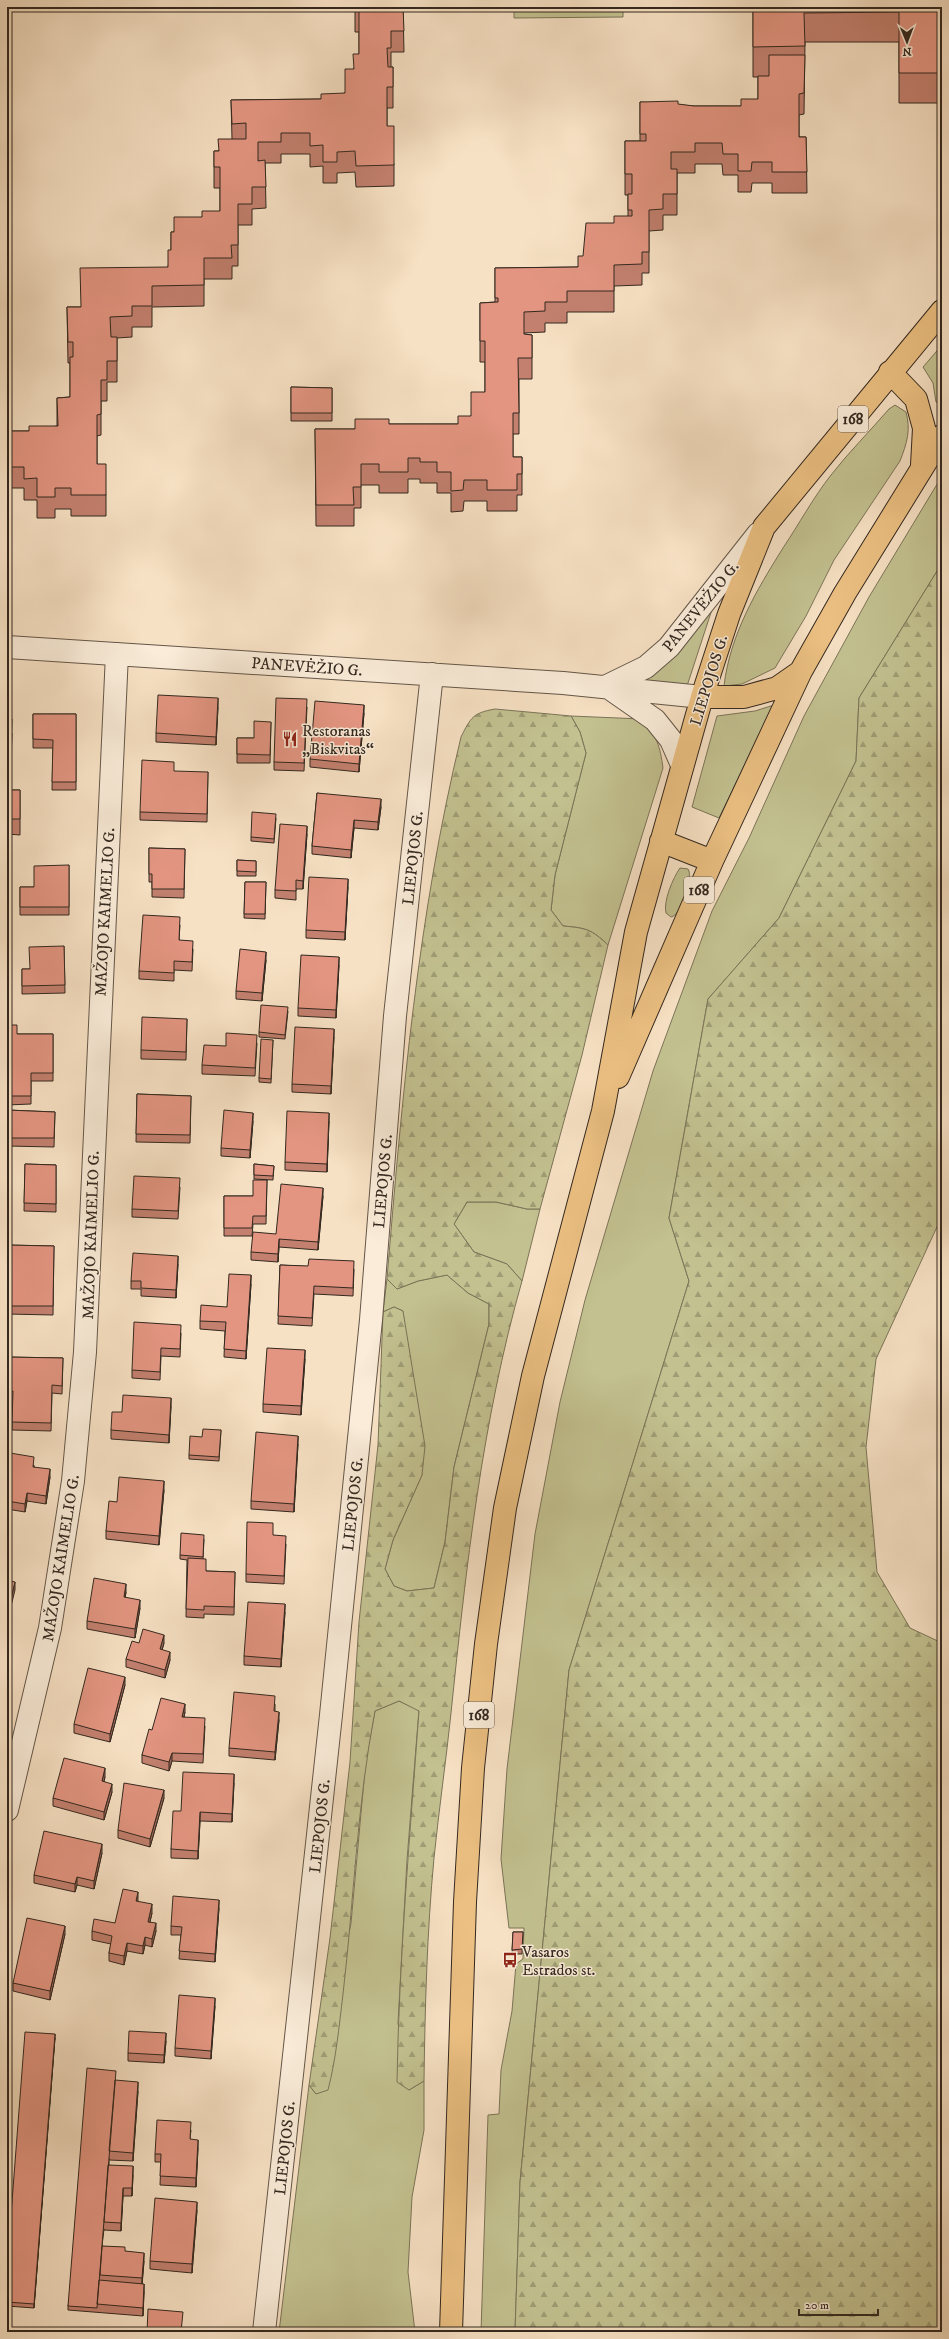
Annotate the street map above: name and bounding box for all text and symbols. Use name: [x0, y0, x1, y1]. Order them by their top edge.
north arrow: [887, 22, 927, 62]
text: N: [903, 44, 912, 58]
road number: 168: [838, 406, 868, 432]
street label: PANEVĖŽIO G.: [658, 557, 744, 656]
street label: LIEPOJOS G.: [686, 632, 732, 728]
street label: PANEVĖŽIO G.: [251, 653, 363, 681]
place label: Restoranas „Biskvitas“: [302, 721, 374, 759]
restaurant icon: Restoranas „Biskvitas“: [281, 730, 299, 748]
street label: LIEPOJOS G.: [398, 810, 428, 906]
street label: MAŽOJO KAIMELIO G.: [91, 827, 119, 997]
road number: 168: [684, 877, 714, 903]
street label: LIEPOJOS G.: [369, 1133, 397, 1229]
street label: MAŽOJO KAIMELIO G.: [78, 1150, 104, 1320]
street label: LIEPOJOS G.: [338, 1456, 368, 1552]
street label: MAŽOJO KAIMELIO G.: [38, 1473, 84, 1643]
road number: 168: [464, 1702, 494, 1728]
street label: LIEPOJOS G.: [305, 1778, 335, 1874]
place label: Vasaros Estrados st.: [521, 1942, 596, 1980]
bus stop icon: Vasaros Estrados st.: [501, 1951, 519, 1969]
street label: LIEPOJOS G.: [270, 2100, 300, 2196]
scale bar: [799, 2291, 878, 2317]
text: 20 m: [805, 2298, 829, 2313]

